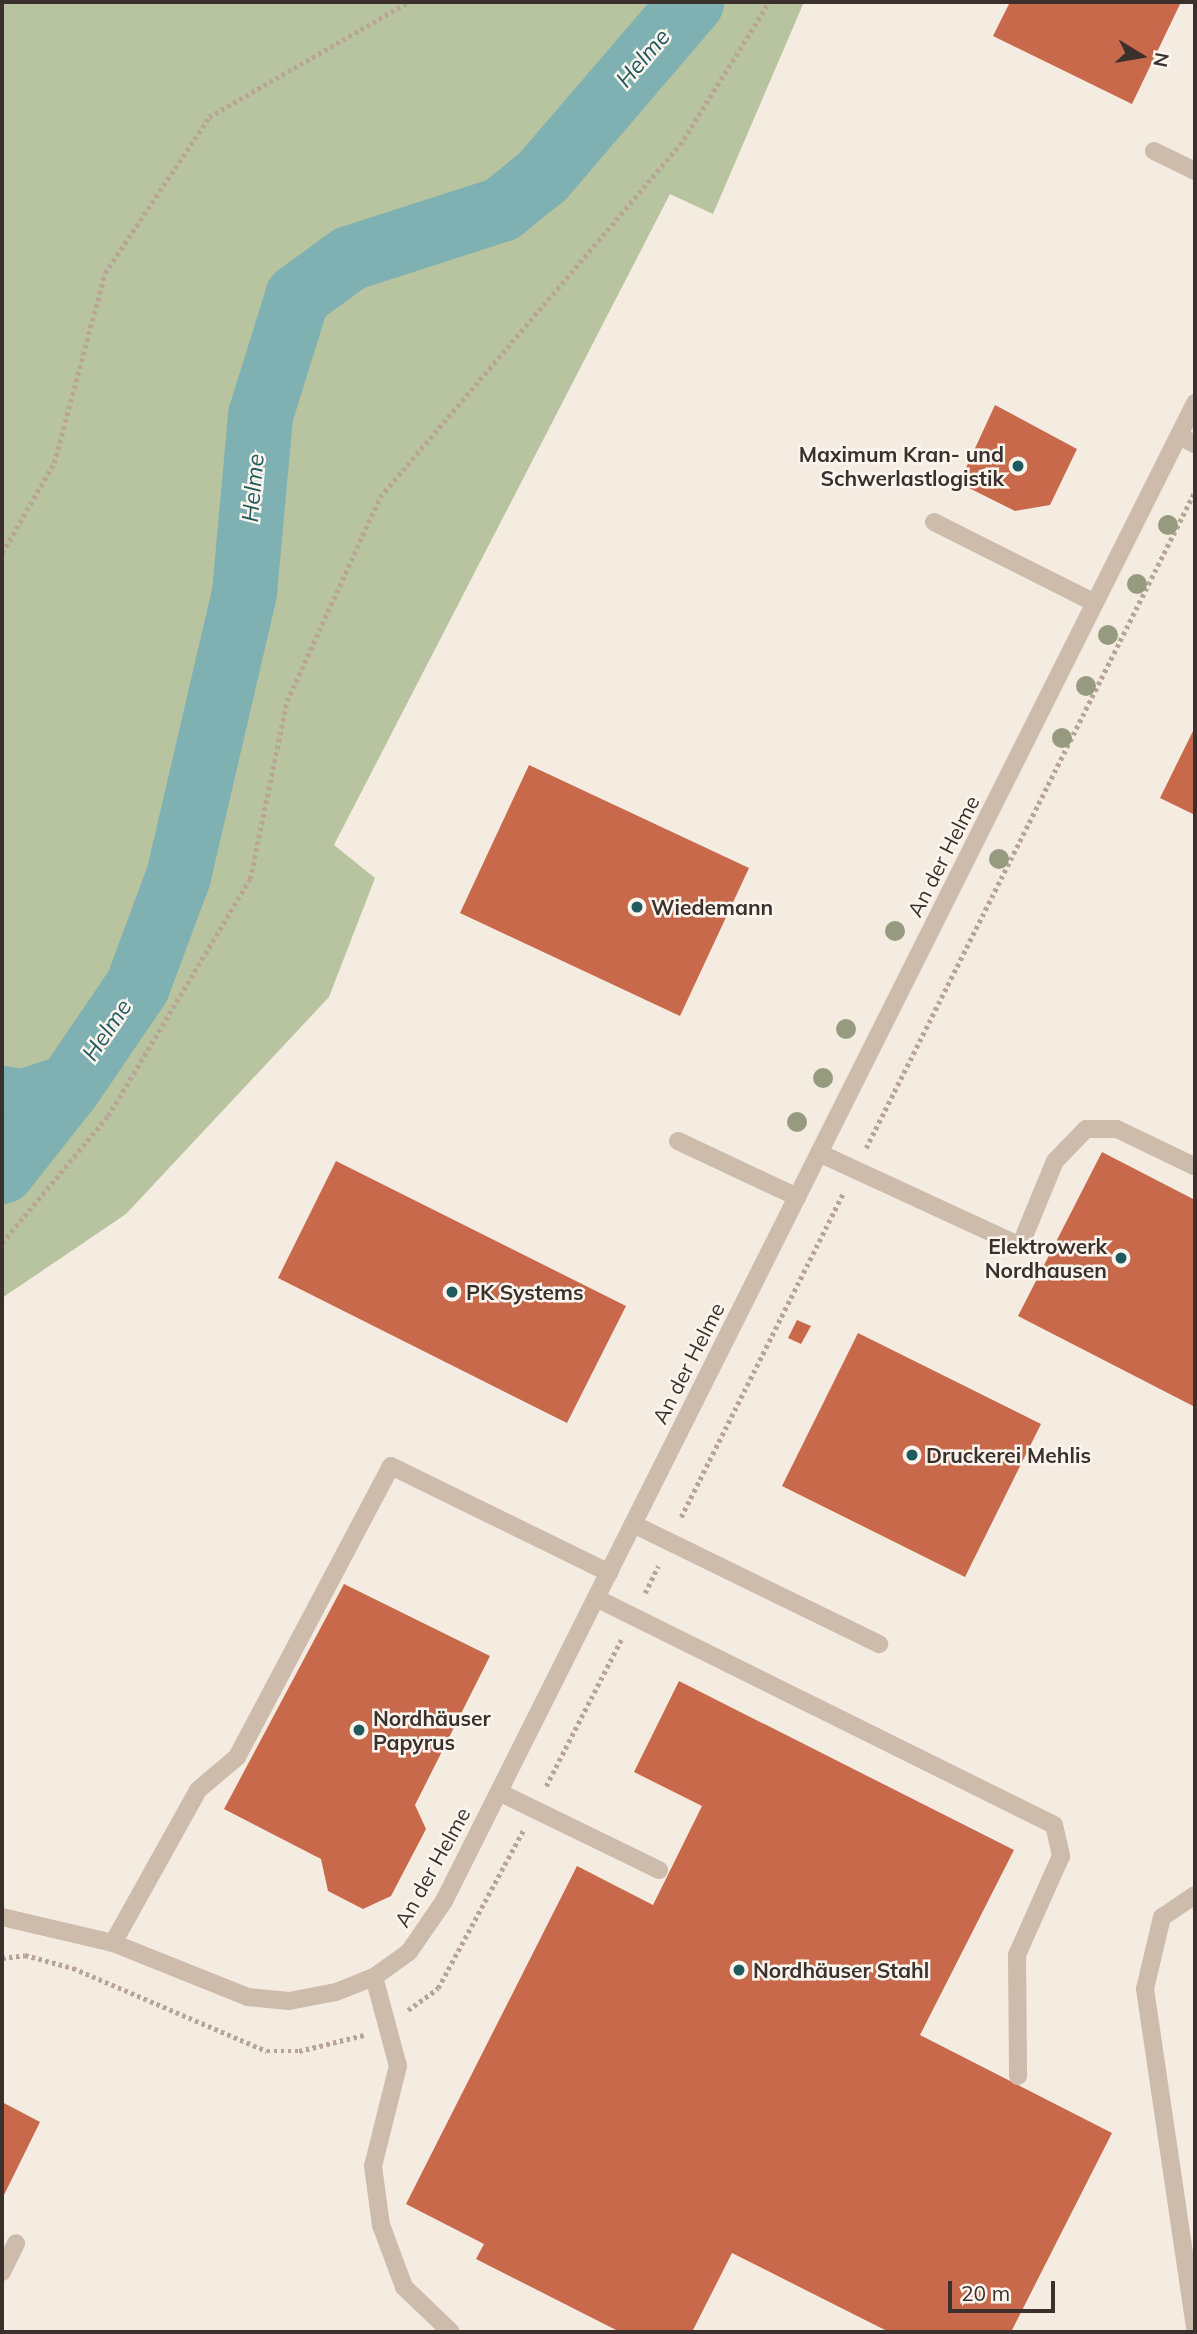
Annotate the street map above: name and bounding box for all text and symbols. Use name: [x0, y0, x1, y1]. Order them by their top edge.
north arrow: [1106, 21, 1176, 91]
water label: Helme: [610, 23, 676, 93]
text: N: [1148, 51, 1175, 69]
place label: Maximum Kran- und Schwerlastlogistik: [799, 441, 1004, 491]
water label: Helme: [236, 453, 270, 523]
marker: Maximum Kran- und Schwerlastlogistik: [1010, 458, 1026, 474]
street label: An der Helme: [902, 791, 984, 921]
place label: Wiedemann: [651, 894, 773, 920]
marker: Wiedemann: [629, 899, 645, 915]
water label: Helme: [76, 994, 138, 1066]
place label: Elektrowerk Nordhausen: [985, 1233, 1107, 1283]
marker: Elektrowerk Nordhausen: [1113, 1250, 1129, 1266]
place label: PK Systems: [466, 1279, 583, 1305]
marker: PK Systems: [444, 1284, 460, 1300]
street label: An der Helme: [647, 1298, 729, 1428]
place label: Druckerei Mehlis: [926, 1442, 1091, 1468]
marker: Druckerei Mehlis: [904, 1447, 920, 1463]
place label: Nordhäuser Papyrus: [373, 1705, 491, 1755]
marker: Nordhäuser Papyrus: [351, 1722, 367, 1738]
street label: An der Helme: [389, 1803, 475, 1931]
place label: Nordhäuser Stahl: [753, 1957, 929, 1983]
marker: Nordhäuser Stahl: [731, 1962, 747, 1978]
scale bar: [952, 2268, 1059, 2312]
text: 20 m: [961, 2280, 1010, 2306]

